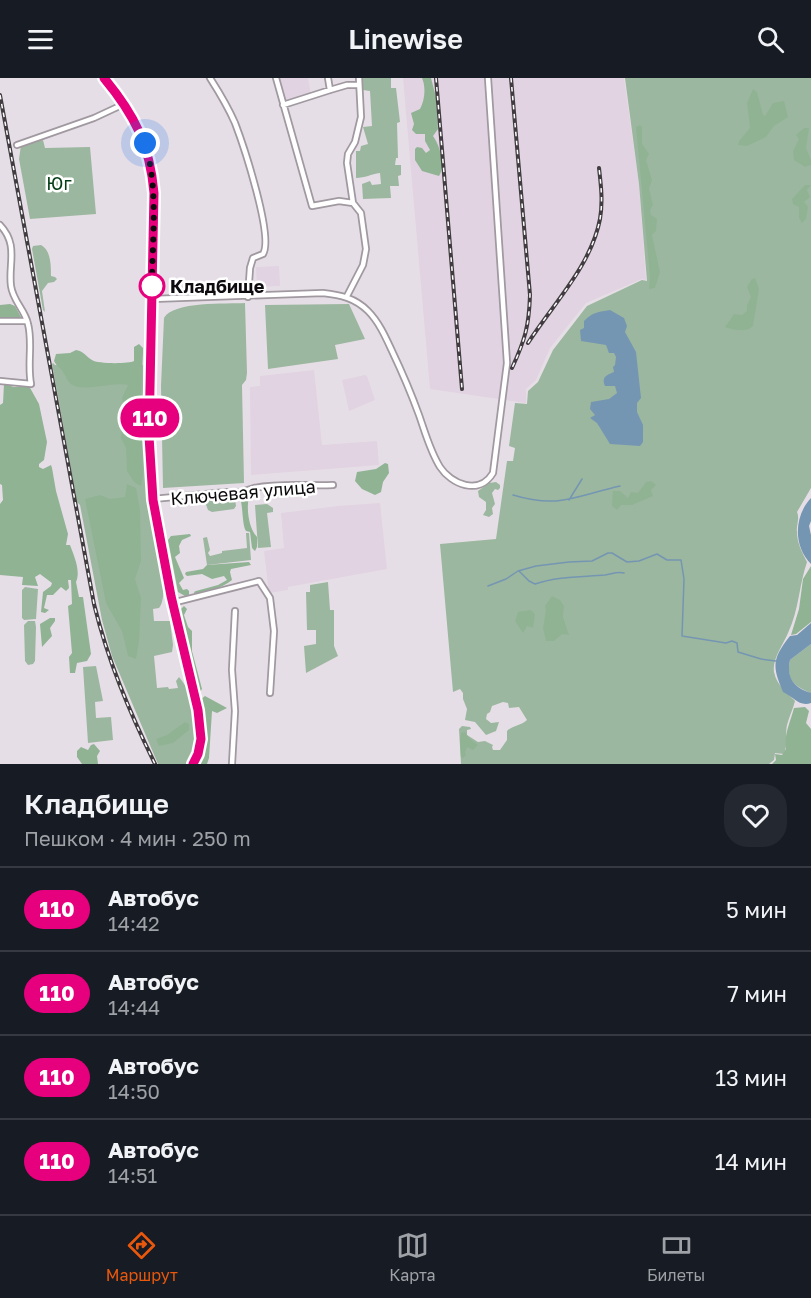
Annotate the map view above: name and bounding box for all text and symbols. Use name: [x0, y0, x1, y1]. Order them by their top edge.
icon: menu: [24, 23, 57, 56]
text: Linewise: [348, 23, 463, 55]
icon: search: [754, 23, 787, 56]
your location: [130, 128, 160, 158]
park label: Юг: [46, 172, 72, 194]
marker: Кладбище: [139, 273, 165, 299]
place label: Кладбище: [170, 275, 265, 297]
line badge: 110: [116, 398, 184, 438]
text: 110: [132, 405, 168, 431]
street label: Ключевая улица: [169, 475, 317, 509]
button: heart: [724, 784, 787, 847]
text: Кладбище: [24, 787, 169, 820]
text: Пешком · 4 мин · 250 m: [24, 826, 251, 850]
text: Автобус: [108, 884, 199, 911]
text: 110: [39, 896, 75, 922]
text: 5 мин: [726, 896, 787, 923]
text: 14:42: [108, 911, 160, 935]
text: Автобус: [108, 968, 199, 995]
text: 110: [39, 980, 75, 1006]
text: 7 мин: [727, 980, 787, 1007]
text: 14:44: [108, 995, 160, 1019]
text: Автобус: [108, 1052, 199, 1079]
text: 110: [39, 1064, 75, 1090]
text: 13 мин: [715, 1064, 787, 1091]
text: 14:50: [108, 1079, 160, 1103]
text: Автобус: [108, 1136, 199, 1163]
text: 110: [39, 1148, 75, 1174]
text: 14 мин: [715, 1148, 787, 1175]
text: 14:51: [108, 1163, 157, 1187]
tab: Маршрут: [106, 1229, 178, 1285]
tab: Карта: [389, 1229, 436, 1285]
tab: Билеты: [647, 1229, 705, 1285]

